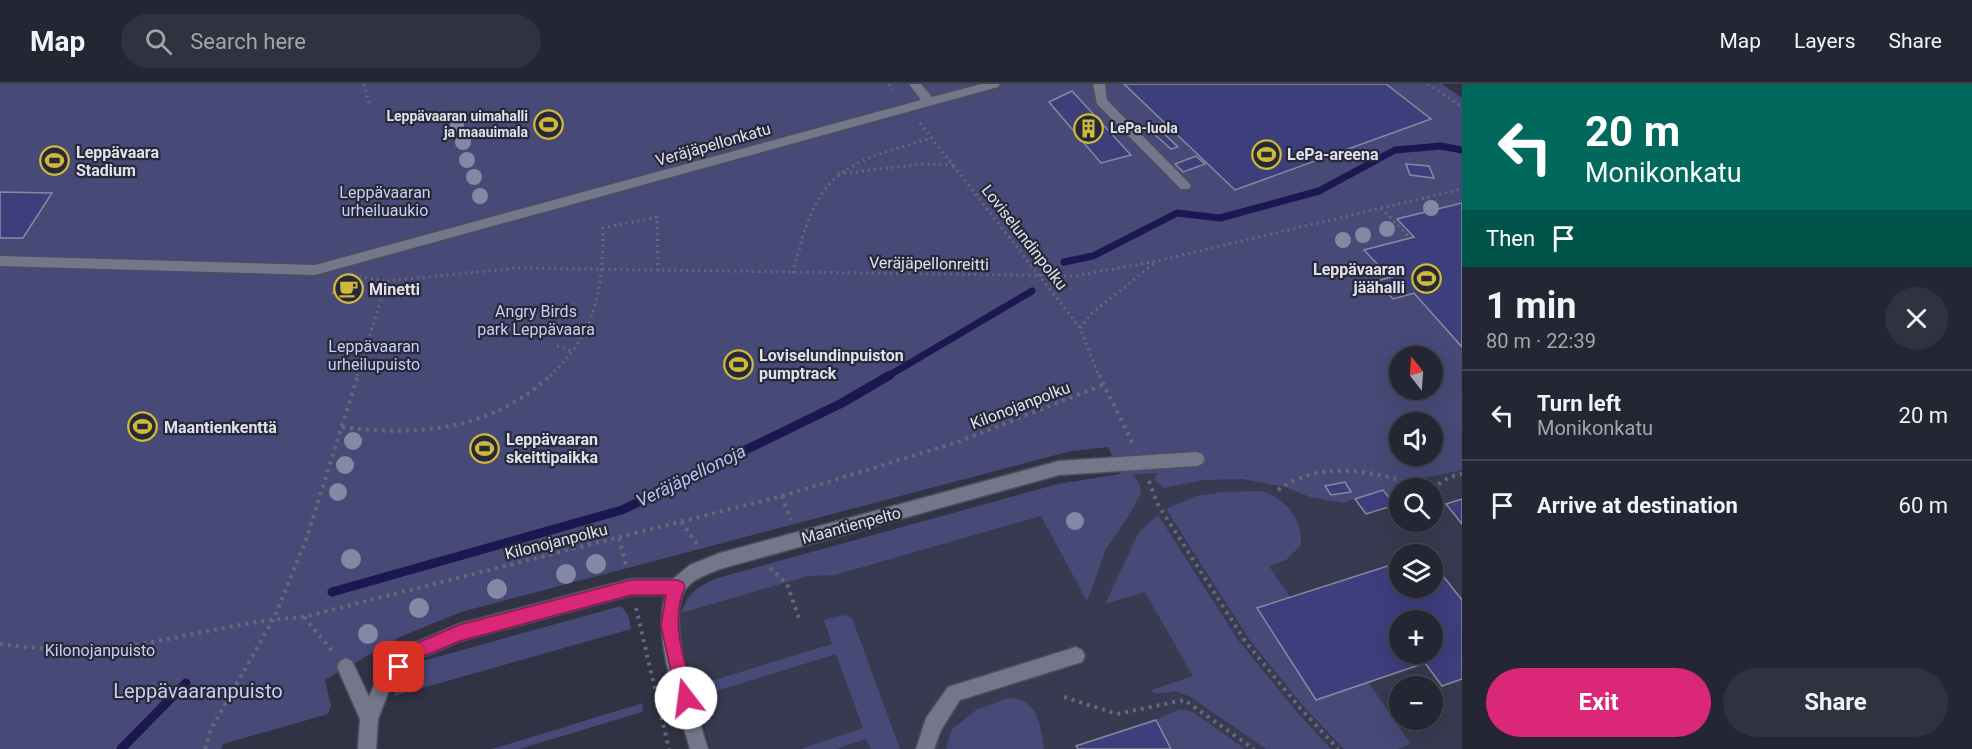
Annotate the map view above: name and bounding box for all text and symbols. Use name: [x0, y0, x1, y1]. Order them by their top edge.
search box: [121, 14, 541, 68]
text: Map: [30, 25, 85, 58]
icon: search: [142, 25, 175, 58]
text: Search here: [190, 29, 306, 54]
text: Map: [1719, 29, 1761, 53]
text: Layers: [1794, 29, 1855, 53]
text: Share: [1888, 29, 1942, 53]
text: 20 m: [1585, 107, 1680, 156]
place label: Leppävaaran uimahalli ja maauimala: [386, 108, 529, 140]
sports icon: Leppävaaran uimahalli ja maauimala: [533, 108, 565, 140]
icon: left: [1486, 108, 1564, 186]
building icon: LePa-luola: [1073, 112, 1105, 144]
street label: Veräjäpellonkatu: [653, 119, 773, 170]
place label: LePa-luola: [1110, 120, 1178, 136]
sports icon: LePa-areena: [1250, 138, 1282, 170]
place label: Leppävaara Stadium: [76, 143, 159, 180]
sports icon: Leppävaara Stadium: [39, 145, 71, 177]
place label: LePa-areena: [1287, 145, 1379, 164]
text: Monikonkatu: [1585, 157, 1742, 189]
street label: Loviselundinpolku: [978, 181, 1072, 294]
park label: Leppävaaran urheiluaukio: [339, 183, 431, 220]
icon: arrive: [1547, 222, 1580, 255]
text: Then: [1486, 226, 1535, 251]
street label: Veräjäpellonreitti: [869, 253, 989, 274]
place label: Leppävaaran jäähalli: [1313, 260, 1405, 297]
sports icon: Leppävaaran jäähalli: [1410, 262, 1442, 294]
cafe icon: Minetti: [332, 273, 364, 305]
place label: Minetti: [369, 280, 420, 299]
text: 1 min: [1486, 285, 1577, 327]
button: close: [1885, 287, 1948, 350]
park label: Angry Birds park Leppävaara: [477, 302, 595, 339]
text: 80 m · 22:39: [1486, 329, 1596, 353]
park label: Leppävaaran urheilupuisto: [328, 337, 420, 374]
place label: Loviselundinpuiston pumptrack: [759, 346, 904, 383]
north arrow: [1389, 346, 1443, 400]
map controls: [1389, 346, 1443, 730]
sports icon: Loviselundinpuiston pumptrack: [722, 348, 754, 380]
street label: Kilonojanpolku: [968, 378, 1073, 433]
text: Turn left: [1537, 391, 1621, 416]
icon: left: [1486, 399, 1519, 432]
text: 20 m: [1899, 403, 1948, 428]
sports icon: Maantienkenttä: [127, 411, 159, 443]
button: sound: [1389, 412, 1443, 466]
text: Monikonkatu: [1537, 416, 1653, 440]
place label: Maantienkenttä: [164, 418, 277, 437]
place label: Leppävaaran skeittipaikka: [506, 430, 598, 467]
sports icon: Leppävaaran skeittipaikka: [469, 432, 501, 464]
water label: Veräjäpellonoja: [632, 440, 749, 511]
button: search: [1389, 478, 1443, 532]
icon: arrive: [1486, 489, 1519, 522]
text: Arrive at destination: [1537, 493, 1738, 518]
text: 60 m: [1899, 493, 1948, 518]
street label: Maantienpelto: [799, 503, 903, 548]
street label: Kilonojanpolku: [503, 520, 609, 563]
button: layers: [1389, 544, 1443, 598]
button: +: [1389, 610, 1443, 664]
park label: Kilonojanpuisto: [45, 641, 155, 660]
pin: [373, 641, 424, 692]
icon: arrive: [382, 650, 415, 683]
position arrow: [654, 666, 718, 730]
button: Exit: [1486, 668, 1711, 737]
button: Share: [1723, 668, 1948, 737]
button: −: [1389, 676, 1443, 730]
park label: Leppävaaranpuisto: [113, 679, 283, 703]

